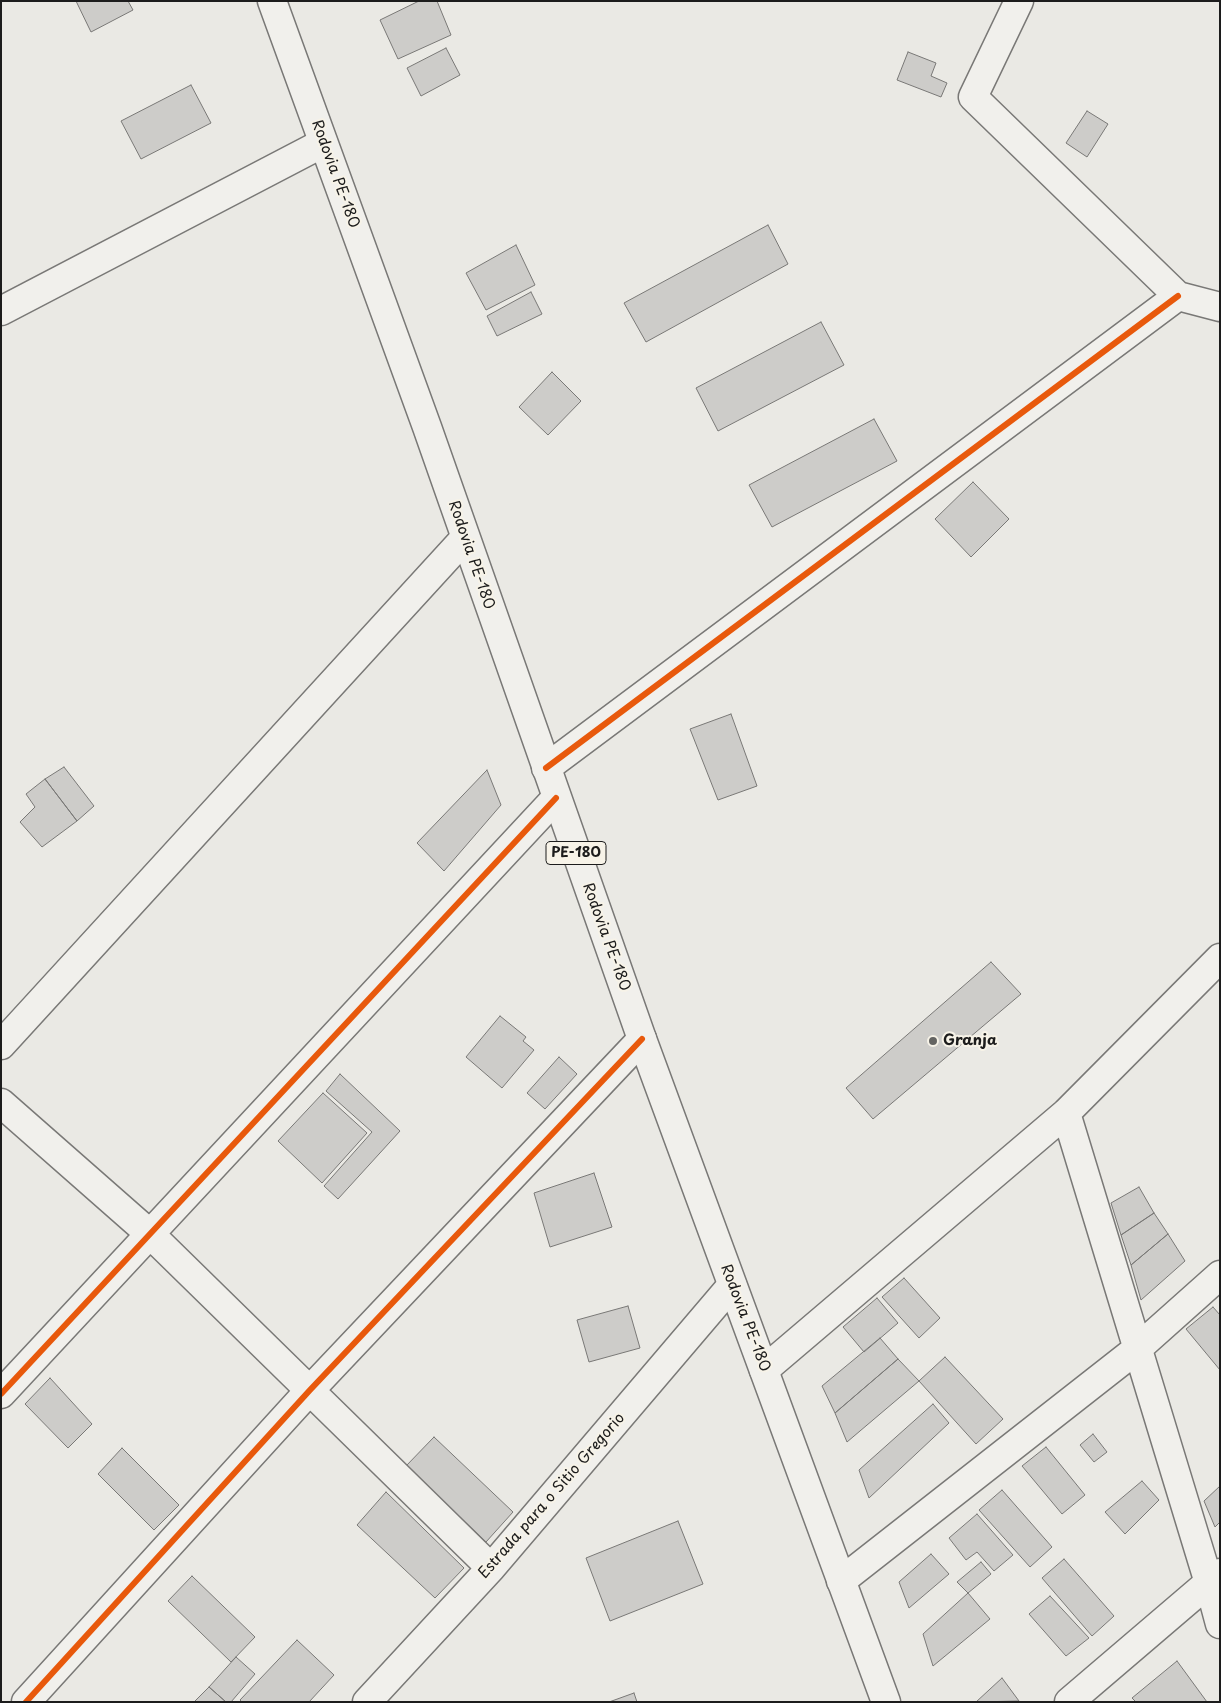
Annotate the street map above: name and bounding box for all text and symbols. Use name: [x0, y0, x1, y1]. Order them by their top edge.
street label: Rodovia PE-180: [307, 117, 363, 231]
street label: Rodovia PE-180: [444, 498, 498, 612]
road number: PE-180: [546, 841, 606, 864]
street label: Rodovia PE-180: [578, 880, 634, 994]
place label: Granja: [943, 1032, 997, 1050]
marker: Granja: [927, 1035, 939, 1047]
street label: Rodovia PE-180: [716, 1262, 774, 1374]
street label: Estrada para o Sitio Gregorio: [475, 1410, 629, 1582]

